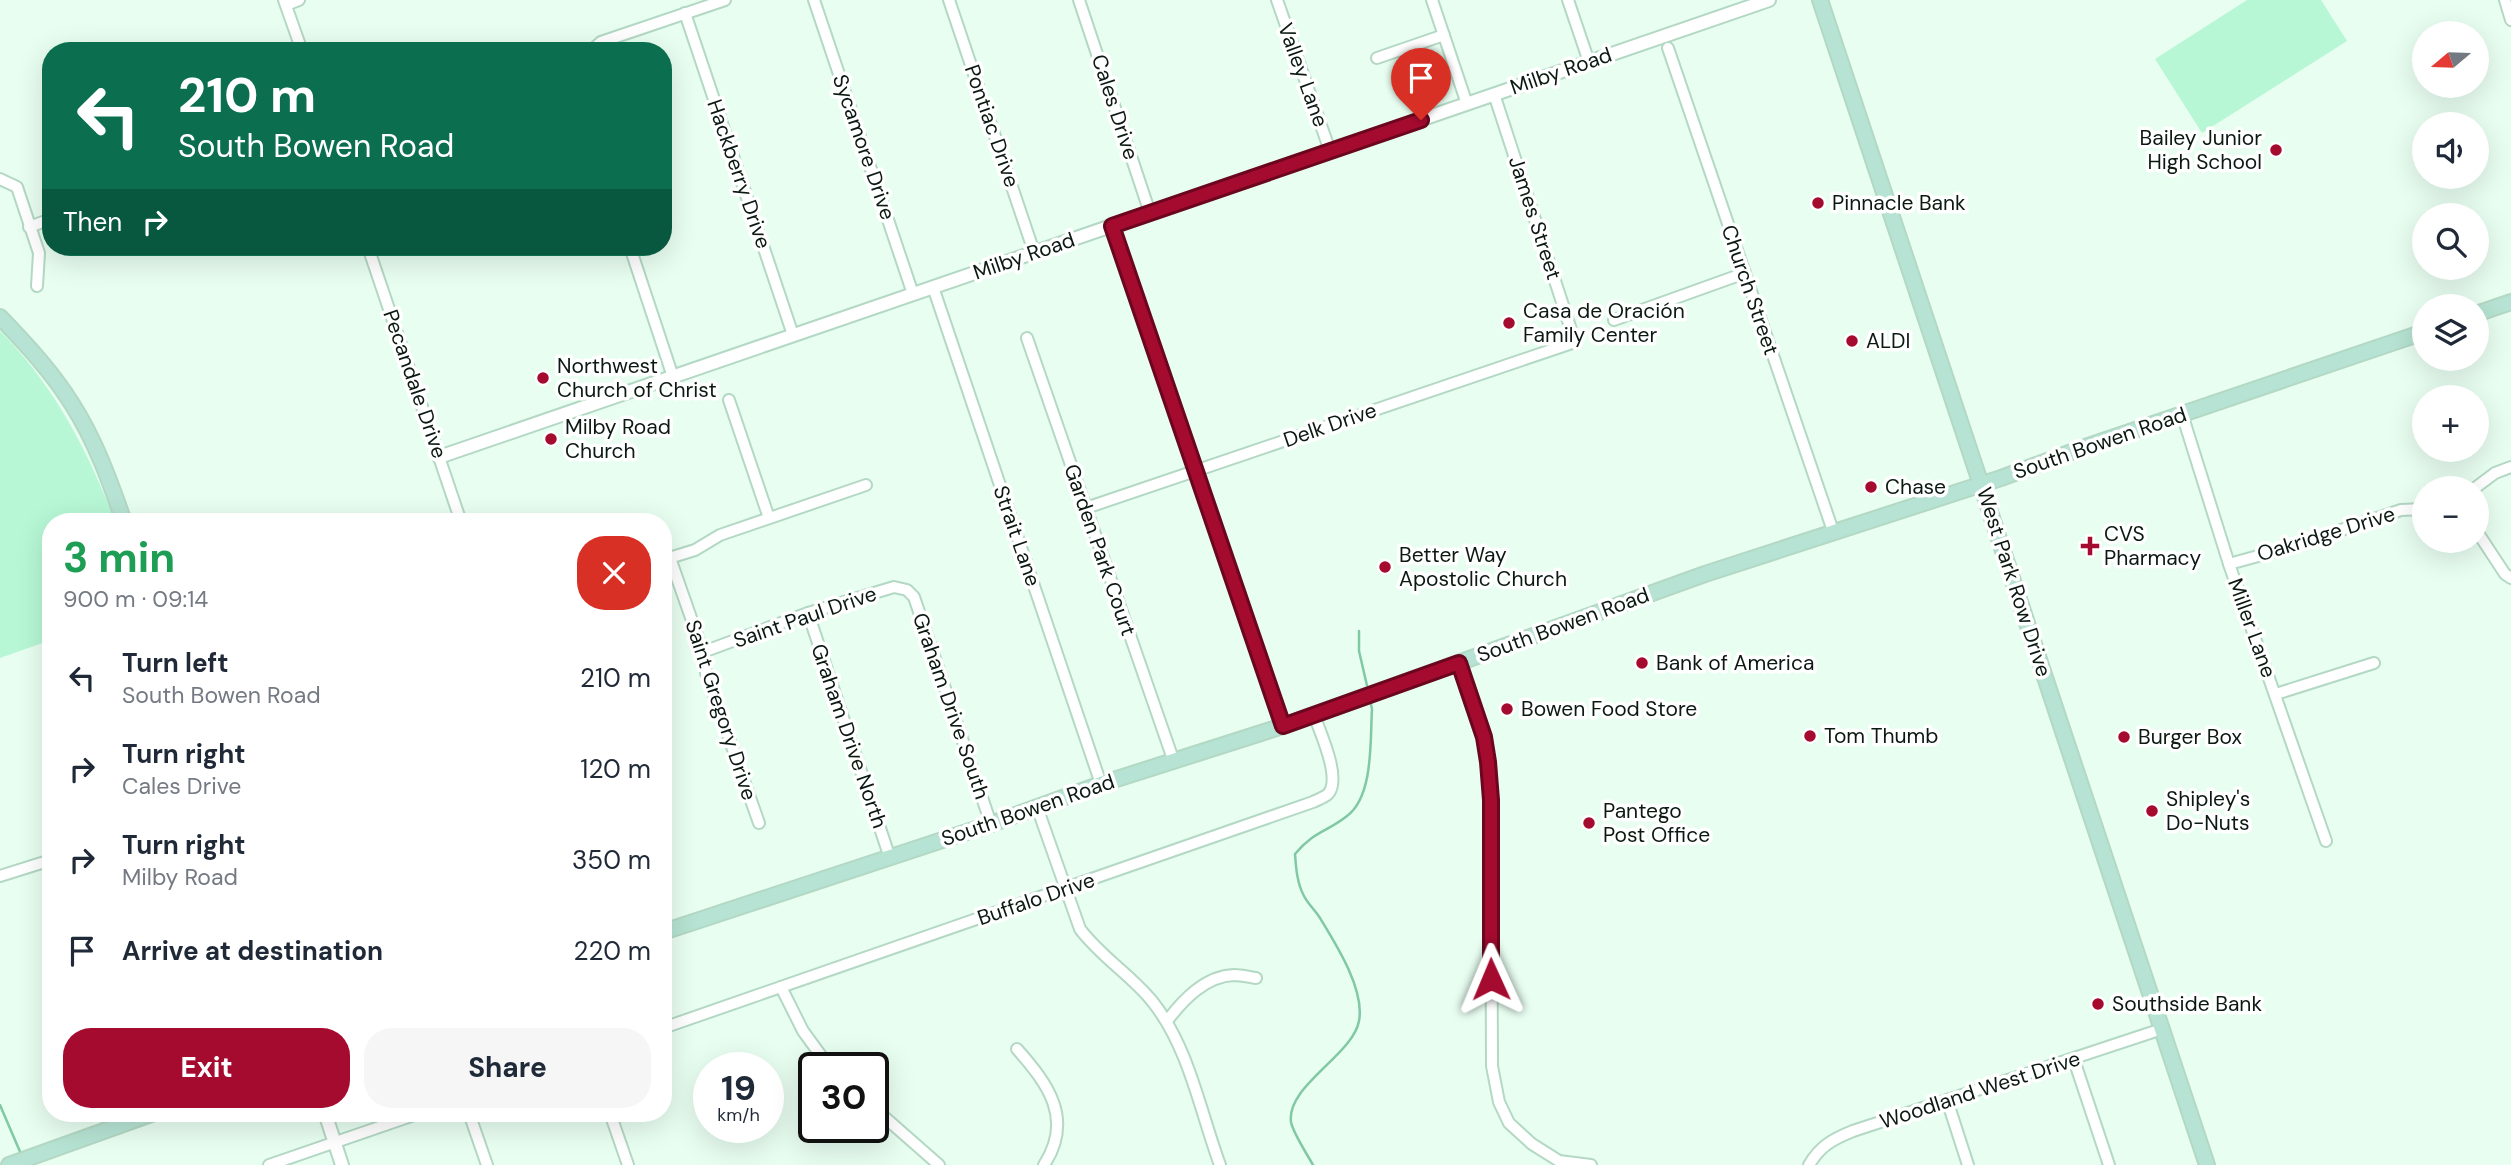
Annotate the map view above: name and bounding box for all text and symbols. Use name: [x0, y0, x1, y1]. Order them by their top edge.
street label: Valley Lane: [1271, 19, 1335, 131]
north arrow: [2412, 21, 2488, 98]
map controls: [2412, 21, 2489, 553]
street label: Milby Road: [1506, 41, 1616, 101]
pin: [1391, 48, 1451, 120]
street label: Cales Drive: [1085, 51, 1145, 163]
icon: arrive: [1402, 59, 1440, 97]
street label: Pontiac Drive: [958, 61, 1026, 191]
text: 210 m: [178, 63, 316, 127]
icon: left: [63, 70, 154, 161]
street label: Sycamore Drive: [826, 71, 902, 224]
street label: Hackberry Drive: [700, 96, 778, 252]
button: sound: [2412, 112, 2489, 189]
place label: Bailey Junior High School: [2140, 124, 2262, 176]
text: South Bowen Road: [178, 125, 454, 167]
marker: Bailey Junior High School: [2268, 142, 2284, 158]
street label: James Street: [1502, 153, 1568, 283]
place label: Pinnacle Bank: [1832, 189, 1966, 217]
marker: Pinnacle Bank: [1810, 195, 1826, 211]
icon: right: [136, 203, 174, 241]
button: search: [2412, 203, 2489, 280]
text: Then: [63, 205, 122, 239]
street label: Church Street: [1715, 221, 1785, 359]
street label: Milby Road: [969, 226, 1079, 286]
button: layers: [2412, 294, 2489, 371]
place label: Casa de Oración Family Center: [1523, 297, 1685, 349]
street label: Pecandale Drive: [376, 306, 454, 462]
marker: Casa de Oración Family Center: [1501, 315, 1517, 331]
place label: ALDI: [1866, 327, 1910, 355]
marker: ALDI: [1844, 333, 1860, 349]
place label: Northwest Church of Christ: [557, 352, 717, 404]
marker: Northwest Church of Christ: [535, 370, 551, 386]
button: +: [2412, 385, 2489, 462]
street label: Delk Drive: [1280, 396, 1380, 454]
street label: South Bowen Road: [2010, 400, 2190, 486]
place label: Milby Road Church: [565, 413, 671, 465]
marker: Milby Road Church: [543, 431, 559, 447]
street label: Garden Park Court: [1057, 460, 1143, 640]
place label: Chase: [1885, 473, 1946, 501]
button: −: [2412, 476, 2489, 553]
marker: Chase: [1863, 479, 1879, 495]
street label: Strait Lane: [987, 482, 1047, 590]
street label: West Park Row Drive: [1970, 484, 2058, 680]
street label: Oakridge Drive: [2254, 500, 2398, 568]
place label: CVS Pharmacy: [2104, 520, 2202, 572]
text: 3 min: [63, 530, 175, 585]
button: close: [577, 536, 651, 610]
marker: CVS Pharmacy: [2082, 538, 2098, 554]
place label: Better Way Apostolic Church: [1399, 541, 1567, 593]
marker: Better Way Apostolic Church: [1377, 559, 1393, 575]
street label: Miller Lane: [2221, 574, 2283, 682]
street label: Saint Paul Drive: [730, 579, 880, 655]
street label: South Bowen Road: [1473, 581, 1653, 669]
text: 900 m · 09:14: [63, 584, 208, 614]
street label: Graham Drive South: [906, 609, 996, 803]
street label: Saint Gregory Drive: [679, 616, 763, 804]
street label: Graham Drive North: [804, 640, 894, 832]
text: Turn left: [122, 646, 229, 680]
place label: Bank of America: [1656, 649, 1814, 677]
marker: Bank of America: [1634, 655, 1650, 671]
icon: left: [63, 659, 101, 697]
text: 210 m: [580, 661, 651, 695]
text: South Bowen Road: [122, 680, 321, 710]
place label: Bowen Food Store: [1521, 695, 1697, 723]
marker: Bowen Food Store: [1499, 701, 1515, 717]
place label: Tom Thumb: [1824, 722, 1938, 750]
place label: Burger Box: [2138, 723, 2242, 751]
marker: Tom Thumb: [1802, 728, 1818, 744]
marker: Burger Box: [2116, 729, 2132, 745]
text: Turn right: [122, 737, 246, 771]
icon: right: [63, 750, 101, 788]
text: 120 m: [580, 752, 651, 786]
street label: South Bowen Road: [938, 767, 1118, 853]
text: Cales Drive: [122, 771, 241, 801]
place label: Shipley's Do-Nuts: [2166, 785, 2250, 837]
place label: Pantego Post Office: [1603, 797, 1710, 849]
marker: Shipley's Do-Nuts: [2144, 803, 2160, 819]
marker: Pantego Post Office: [1581, 815, 1597, 831]
text: Turn right: [122, 828, 246, 862]
icon: right: [63, 841, 101, 879]
text: 350 m: [572, 843, 651, 877]
text: Milby Road: [122, 862, 238, 892]
street label: Buffalo Drive: [974, 866, 1099, 932]
icon: arrive: [63, 932, 101, 970]
text: Arrive at destination: [122, 934, 383, 968]
text: 220 m: [573, 934, 651, 968]
position arrow: [1454, 942, 1528, 1016]
place label: Southside Bank: [2112, 990, 2262, 1018]
marker: Southside Bank: [2090, 996, 2106, 1012]
button: Exit: [63, 1028, 350, 1108]
button: Share: [364, 1028, 651, 1108]
street label: Woodland West Drive: [1876, 1044, 2084, 1136]
speed limit sign: 30: [798, 1052, 889, 1143]
text: 19: [721, 1065, 756, 1111]
text: km/h: [717, 1103, 760, 1127]

